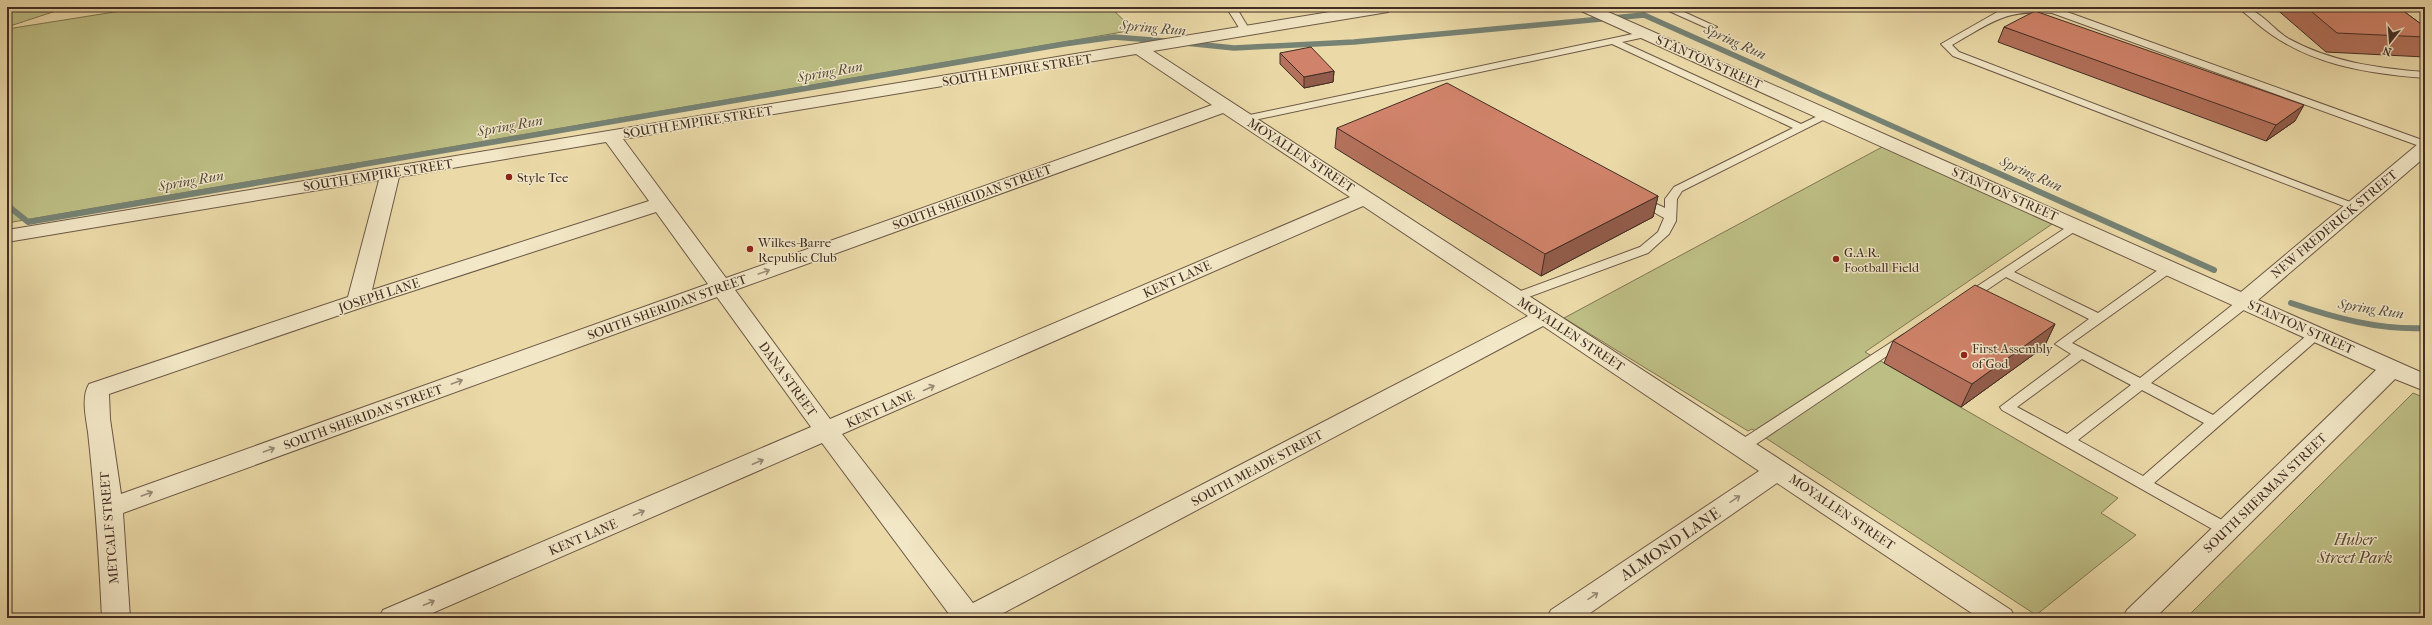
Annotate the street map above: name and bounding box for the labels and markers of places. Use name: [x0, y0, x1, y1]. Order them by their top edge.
place label: Style Tee: [517, 170, 569, 185]
marker: Style Tee: [504, 172, 514, 182]
place label: Wilkes-Barre Republic Club: [757, 235, 837, 265]
marker: Wilkes-Barre Republic Club: [745, 244, 755, 254]
place label: G.A.R. Football Field: [1844, 245, 1920, 275]
marker: G.A.R. Football Field: [1831, 254, 1841, 264]
place label: First Assembly of God: [1972, 341, 2054, 371]
marker: First Assembly of God: [1959, 350, 1969, 360]

